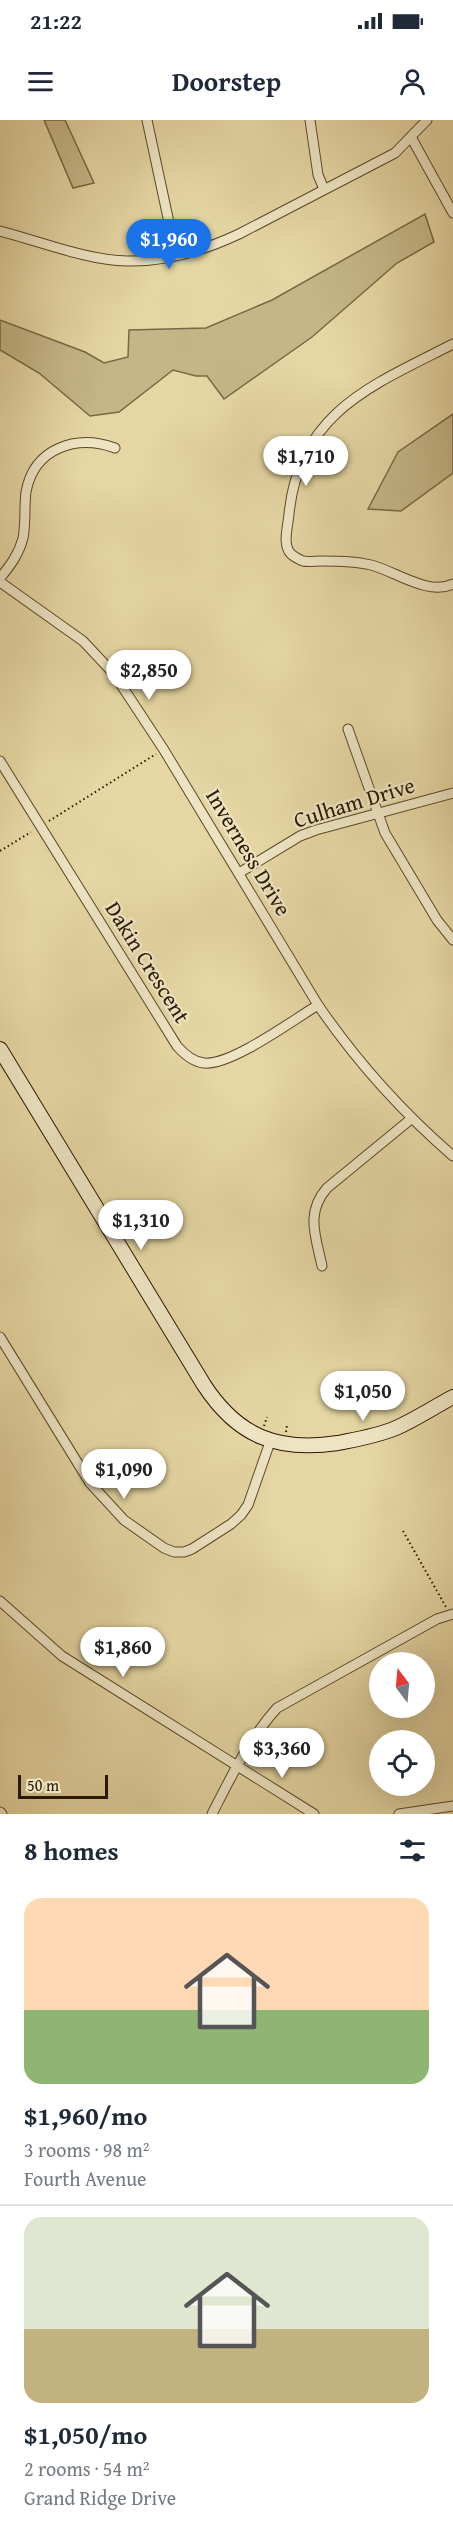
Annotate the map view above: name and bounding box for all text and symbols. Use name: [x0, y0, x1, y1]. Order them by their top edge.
text: 21:22: [30, 5, 82, 37]
text: Doorstep: [172, 61, 281, 101]
icon: menu: [24, 65, 57, 98]
icon: person: [396, 65, 429, 98]
pin: $1,960: [120, 219, 218, 270]
text: $1,960: [140, 224, 198, 253]
pin: $1,710: [257, 436, 355, 487]
text: $1,710: [277, 441, 335, 470]
pin: $2,850: [100, 650, 198, 701]
text: $2,850: [120, 655, 178, 684]
street label: Culham Drive: [290, 768, 418, 836]
street label: Inverness Drive: [198, 782, 300, 922]
street label: Dakin Crescent: [98, 895, 198, 1029]
pin: $1,310: [92, 1200, 190, 1251]
text: $1,310: [112, 1205, 170, 1234]
pin: $1,050: [314, 1371, 412, 1422]
text: $1,050: [334, 1376, 392, 1405]
pin: $1,090: [75, 1449, 173, 1500]
text: $1,090: [95, 1454, 153, 1483]
pin: $1,860: [74, 1627, 172, 1678]
text: $1,860: [94, 1632, 152, 1661]
north arrow: [369, 1652, 435, 1718]
map controls: [369, 1652, 435, 1796]
pin: $3,360: [233, 1728, 331, 1779]
button: locate: [369, 1730, 435, 1796]
text: $3,360: [253, 1733, 311, 1762]
scale bar: [18, 1772, 108, 1800]
text: 50 m: [27, 1773, 59, 1797]
text: 8 homes: [24, 1831, 119, 1870]
icon: filters: [396, 1834, 429, 1867]
icon: home: [173, 1937, 281, 2045]
text: $1,960/mo: [24, 2096, 147, 2135]
text: 3 rooms · 98 m²: [24, 2135, 150, 2164]
text: Fourth Avenue: [24, 2164, 146, 2193]
icon: home: [173, 2256, 281, 2364]
text: $1,050/mo: [24, 2415, 147, 2454]
text: 2 rooms · 54 m²: [24, 2454, 150, 2483]
text: Grand Ridge Drive: [24, 2483, 176, 2512]

